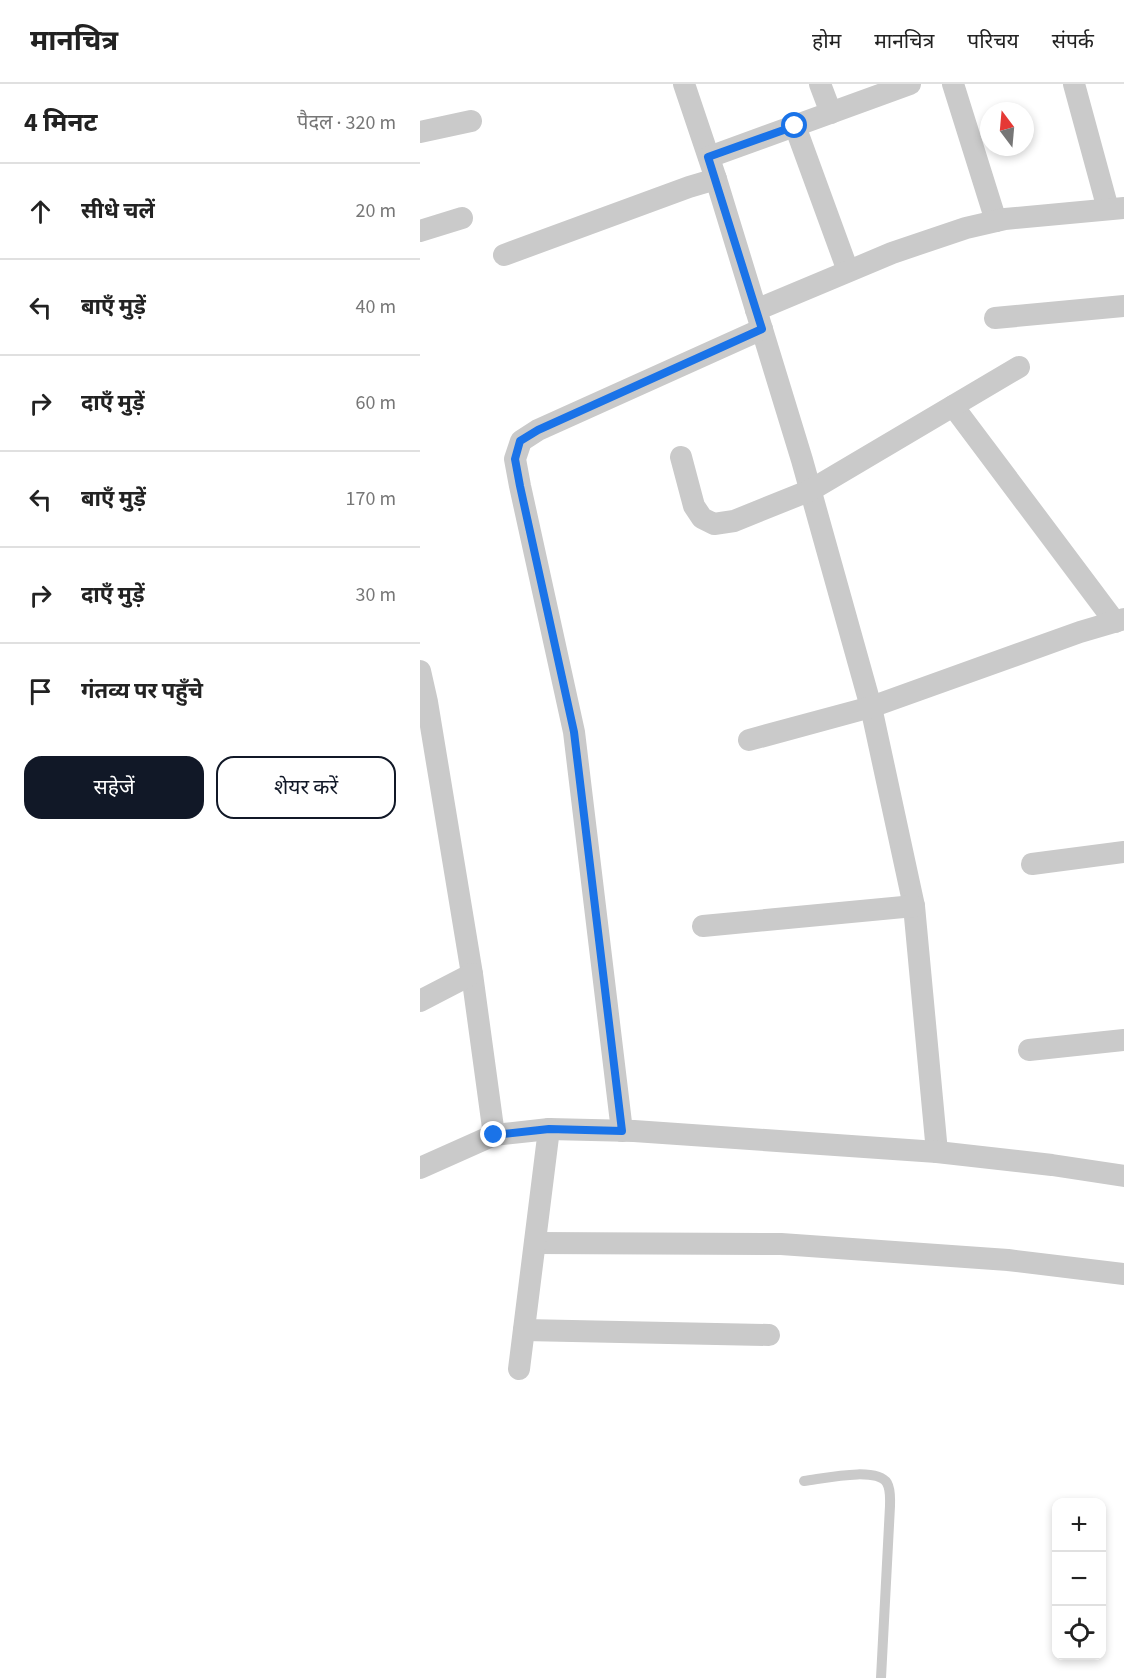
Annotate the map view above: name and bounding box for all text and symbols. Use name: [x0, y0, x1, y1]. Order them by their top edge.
text: मानचित्र: [30, 21, 118, 61]
text: होम: [812, 26, 841, 56]
text: मानचित्र: [874, 26, 934, 56]
text: परिचय: [967, 26, 1019, 56]
text: संपर्क: [1052, 26, 1094, 56]
north arrow: [980, 102, 1034, 156]
text: 4 मिनट: [24, 104, 98, 141]
text: पैदल · 320 m: [297, 109, 396, 137]
route start: [781, 112, 807, 138]
icon: ahead: [24, 195, 57, 228]
text: सीधे चलें: [81, 195, 155, 227]
text: 20 m: [356, 197, 396, 225]
icon: left: [24, 291, 57, 324]
text: बाएँ मुड़ें: [81, 291, 146, 323]
text: 40 m: [356, 293, 396, 321]
icon: right: [24, 387, 57, 420]
text: दाएँ मुड़ें: [81, 387, 144, 419]
text: 60 m: [356, 389, 396, 417]
icon: left: [24, 483, 57, 516]
text: बाएँ मुड़ें: [81, 483, 146, 515]
text: 170 m: [346, 485, 396, 513]
icon: right: [24, 579, 57, 612]
text: दाएँ मुड़ें: [81, 579, 144, 611]
text: 30 m: [356, 581, 396, 609]
icon: arrive: [24, 675, 57, 708]
text: गंतव्य पर पहुँचे: [81, 675, 203, 707]
button: सहेजें: [24, 756, 204, 819]
button: शेयर करें: [216, 756, 396, 819]
route end: [480, 1121, 506, 1147]
map controls: [1052, 1498, 1106, 1660]
button: +: [1052, 1498, 1106, 1552]
button: −: [1052, 1552, 1106, 1606]
button: locate: [1052, 1606, 1106, 1660]

